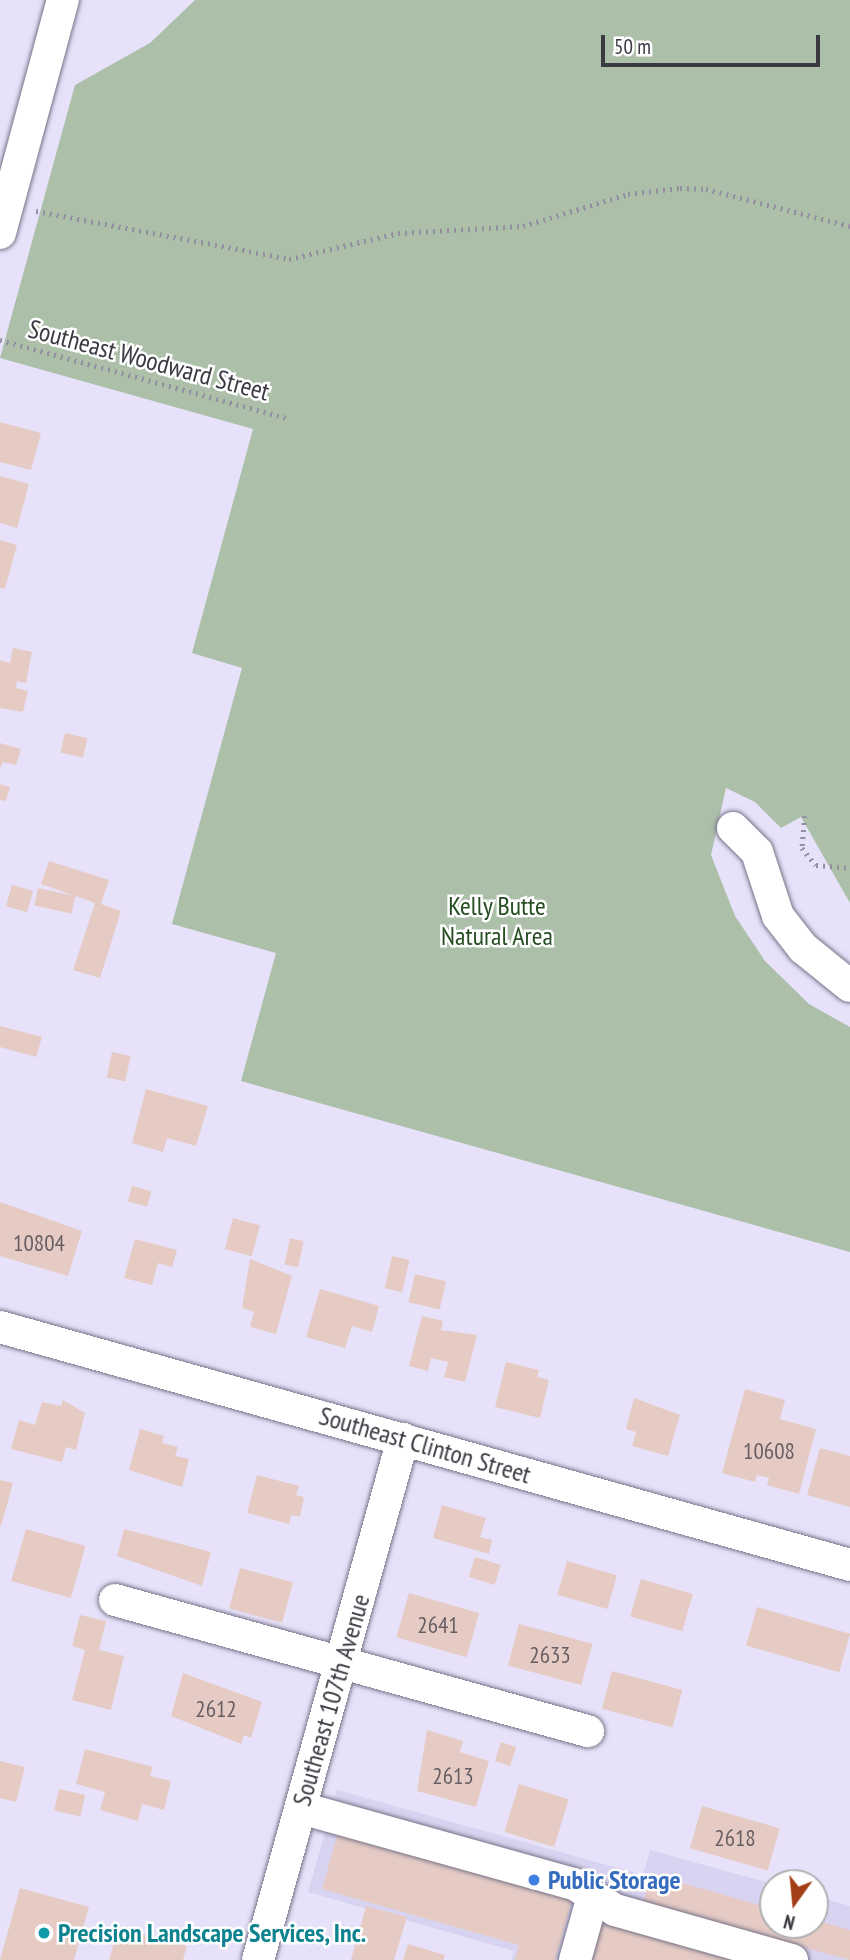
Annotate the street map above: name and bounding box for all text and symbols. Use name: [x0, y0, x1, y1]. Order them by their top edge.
scale bar: [605, 21, 824, 65]
text: 50 m: [614, 33, 651, 60]
street label: Southeast Woodward Street: [25, 313, 273, 407]
park label: Kelly Butte Natural Area: [441, 890, 553, 951]
house number: 10804: [13, 1229, 65, 1257]
street label: Southeast Clinton Street: [316, 1400, 534, 1490]
house number: 10608: [743, 1437, 795, 1465]
street label: Southeast 107th Avenue: [286, 1590, 376, 1810]
house number: 2641: [417, 1611, 459, 1639]
house number: 2633: [529, 1641, 571, 1669]
house number: 2612: [195, 1695, 237, 1723]
house number: 2613: [432, 1762, 474, 1790]
house number: 2618: [714, 1824, 756, 1852]
place label: Public Storage: [548, 1864, 681, 1896]
north arrow: [759, 1869, 829, 1939]
marker: Public Storage: [526, 1872, 542, 1888]
text: N: [781, 1909, 797, 1935]
place label: Precision Landscape Services, Inc.: [58, 1917, 368, 1949]
marker: Precision Landscape Services, Inc.: [36, 1925, 52, 1941]

